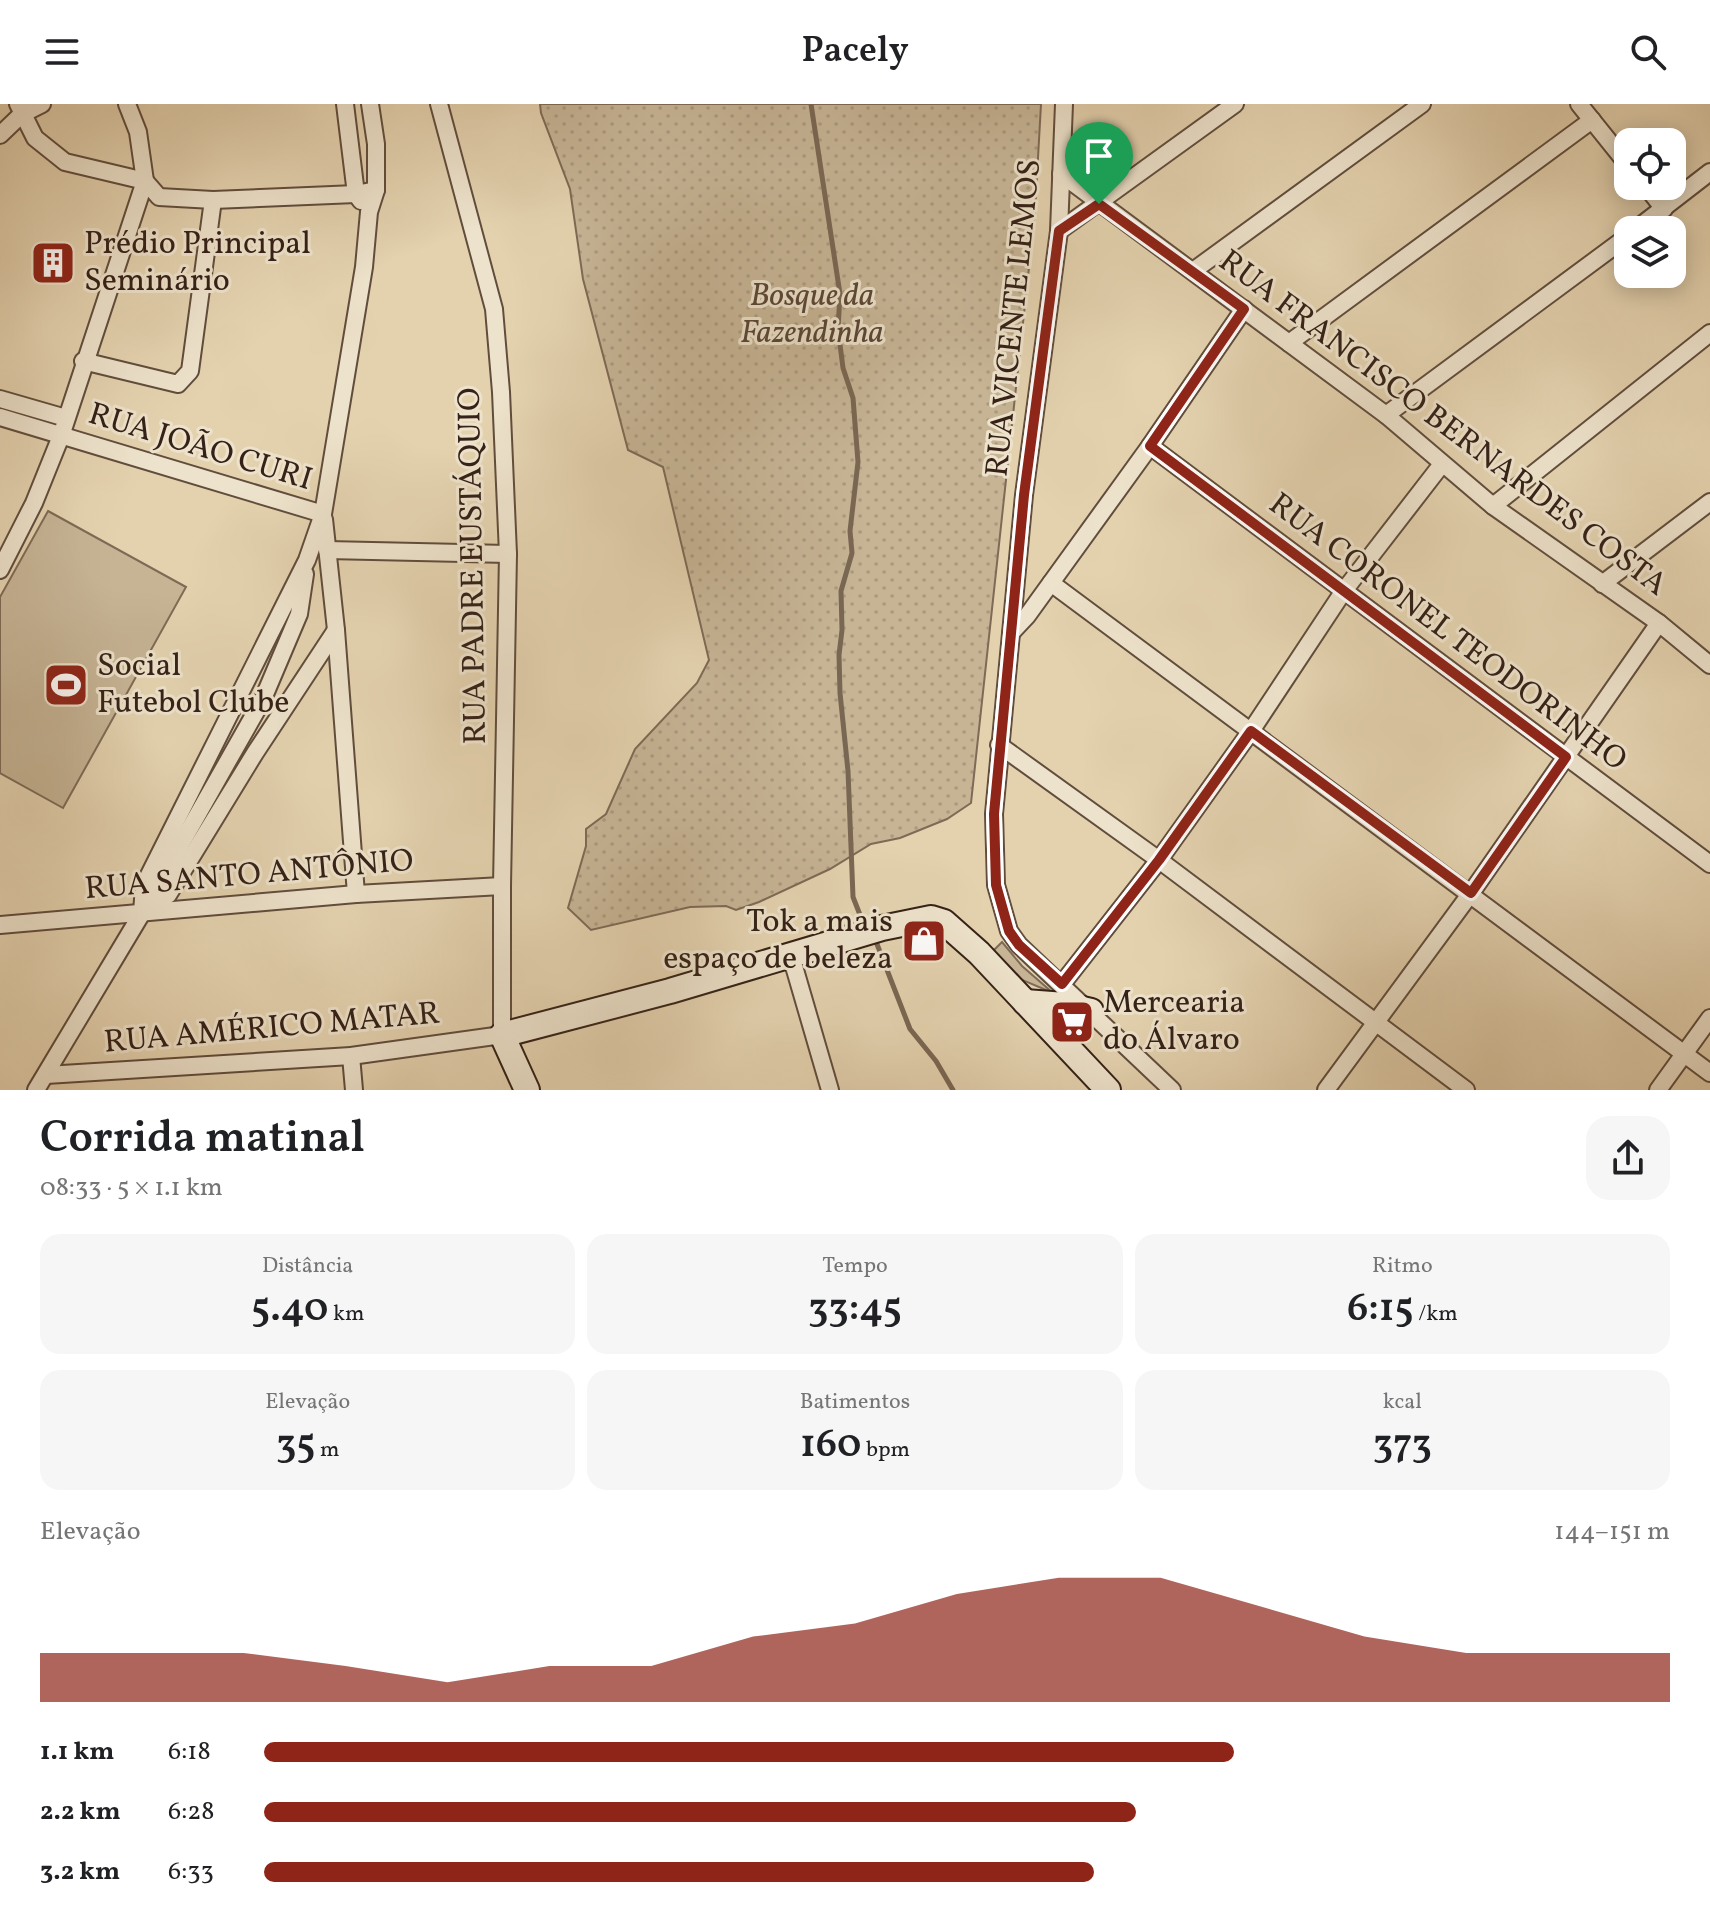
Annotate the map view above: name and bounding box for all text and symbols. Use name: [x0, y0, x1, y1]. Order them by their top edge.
text: Pacely: [801, 27, 909, 77]
icon: menu: [40, 30, 84, 74]
icon: search: [1626, 30, 1670, 74]
pin: [1065, 122, 1133, 204]
map controls: [1614, 128, 1686, 288]
button: locate: [1614, 128, 1686, 200]
icon: arrive: [1077, 134, 1121, 178]
street label: RUA VICENTE LEMOS: [976, 157, 1054, 479]
button: layers: [1614, 216, 1686, 288]
place label: Prédio Principal Seminário: [84, 223, 311, 304]
building icon: Prédio Principal Seminário: [29, 239, 77, 287]
street label: RUA FRANCISCO BERNARDES COSTA: [1209, 240, 1675, 608]
park label: Bosque da Fazendinha: [740, 275, 884, 356]
street label: RUA PADRE EUSTÁQUIO: [449, 387, 499, 745]
street label: RUA JOÃO CURI: [83, 393, 317, 503]
street label: RUA CORONEL TEODORINHO: [1259, 484, 1635, 782]
place label: Social Futebol Clube: [97, 645, 289, 726]
sports icon: Social Futebol Clube: [42, 661, 90, 709]
street label: RUA SANTO ANTÔNIO: [83, 840, 415, 912]
place label: Tok a mais espaço de beleza: [663, 901, 893, 982]
shop icon: Tok a mais espaço de beleza: [900, 917, 948, 965]
place label: Mercearia do Álvaro: [1103, 982, 1245, 1063]
street label: RUA AMÉRICO MATAR: [102, 992, 442, 1066]
supermarket icon: Mercearia do Álvaro: [1048, 998, 1096, 1046]
text: Corrida matinal: [40, 1109, 365, 1170]
button: share: [1586, 1116, 1670, 1200]
text: 08:33 · 5 × 1.1 km: [40, 1170, 223, 1206]
text: Distância: [262, 1251, 353, 1282]
text: Tempo: [822, 1251, 888, 1282]
text: Ritmo: [1372, 1251, 1433, 1282]
text: 5.40: [251, 1282, 329, 1338]
text: 33:45: [808, 1282, 902, 1338]
text: 6:15: [1347, 1282, 1414, 1338]
text: km: [329, 1299, 364, 1330]
text: /km: [1414, 1299, 1458, 1330]
text: Elevação: [265, 1387, 350, 1418]
text: Batimentos: [800, 1387, 910, 1418]
text: kcal: [1383, 1387, 1422, 1418]
text: 35: [276, 1418, 316, 1474]
text: 160: [800, 1418, 862, 1474]
text: 373: [1373, 1418, 1432, 1474]
text: m: [316, 1435, 339, 1466]
text: bpm: [862, 1435, 910, 1466]
text: Elevação: [40, 1514, 141, 1550]
text: 144–151 m: [1554, 1514, 1670, 1550]
text: 1.1 km: [40, 1734, 114, 1770]
text: 6:18: [168, 1734, 211, 1770]
text: 2.2 km: [40, 1794, 121, 1830]
text: 6:28: [168, 1794, 214, 1830]
text: 3.2 km: [40, 1854, 120, 1890]
text: 6:33: [168, 1854, 214, 1890]

